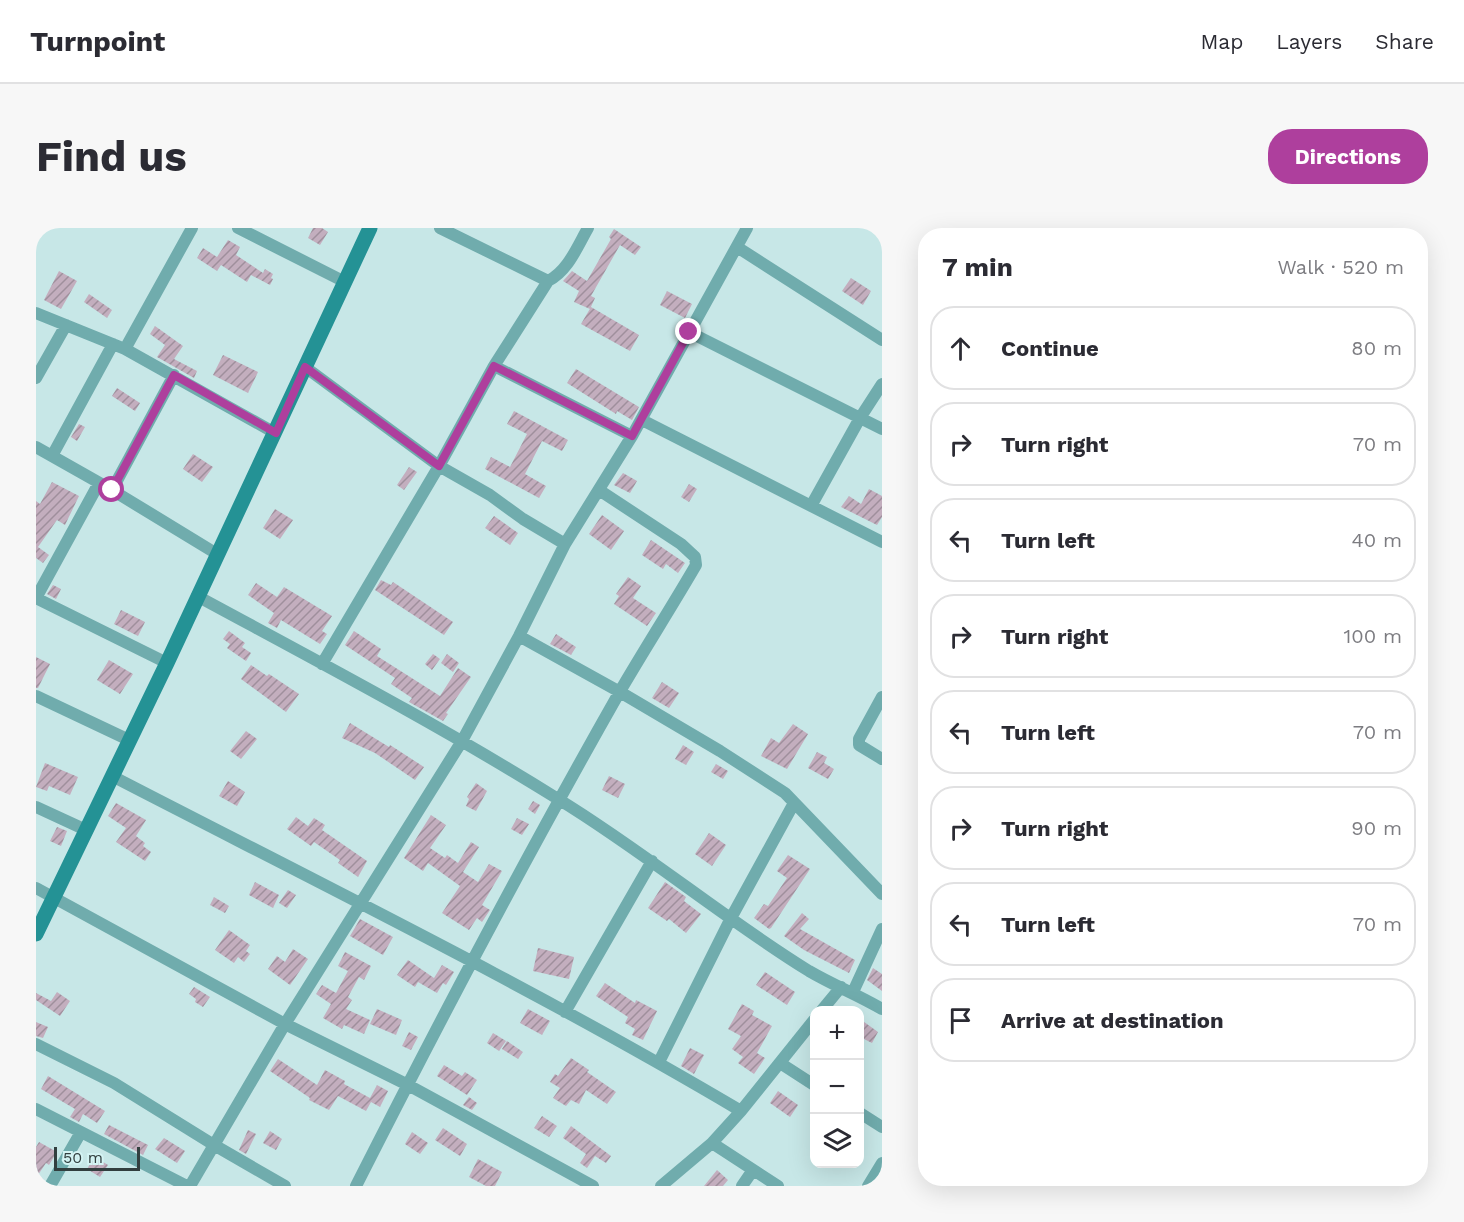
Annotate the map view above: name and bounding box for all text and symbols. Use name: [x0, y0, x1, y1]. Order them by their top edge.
text: Turnpoint: [30, 25, 165, 58]
text: Map: [1200, 29, 1243, 54]
text: Layers: [1276, 29, 1342, 54]
text: Share: [1375, 29, 1434, 54]
button: Directions: [1268, 129, 1428, 184]
text: Find us: [36, 132, 187, 181]
text: 7 min: [942, 252, 1013, 282]
text: Walk · 520 m: [1277, 255, 1404, 279]
route end: [675, 318, 701, 344]
icon: ahead: [944, 332, 977, 365]
text: Continue: [1001, 336, 1099, 361]
text: 80 m: [1351, 336, 1402, 360]
icon: right: [944, 428, 977, 461]
text: Turn right: [1001, 432, 1108, 457]
text: 70 m: [1353, 432, 1402, 456]
route start: [98, 476, 124, 502]
icon: left: [944, 524, 977, 557]
text: Turn left: [1001, 528, 1095, 553]
text: 40 m: [1351, 528, 1402, 552]
icon: right: [944, 620, 977, 653]
text: Turn right: [1001, 624, 1108, 649]
text: 100 m: [1343, 624, 1402, 648]
icon: left: [944, 716, 977, 749]
text: Turn left: [1001, 720, 1095, 745]
text: 70 m: [1353, 720, 1402, 744]
icon: right: [944, 812, 977, 845]
text: Turn right: [1001, 816, 1108, 841]
text: 90 m: [1351, 816, 1402, 840]
icon: left: [944, 908, 977, 941]
text: Turn left: [1001, 912, 1095, 937]
text: 70 m: [1353, 912, 1402, 936]
icon: arrive: [944, 1004, 977, 1037]
map controls: [810, 1006, 864, 1168]
button: +: [810, 1006, 864, 1060]
text: Arrive at destination: [1001, 1008, 1224, 1033]
button: −: [810, 1060, 864, 1114]
button: layers: [810, 1114, 864, 1168]
scale bar: [54, 1144, 140, 1172]
text: 50 m: [63, 1148, 103, 1167]

